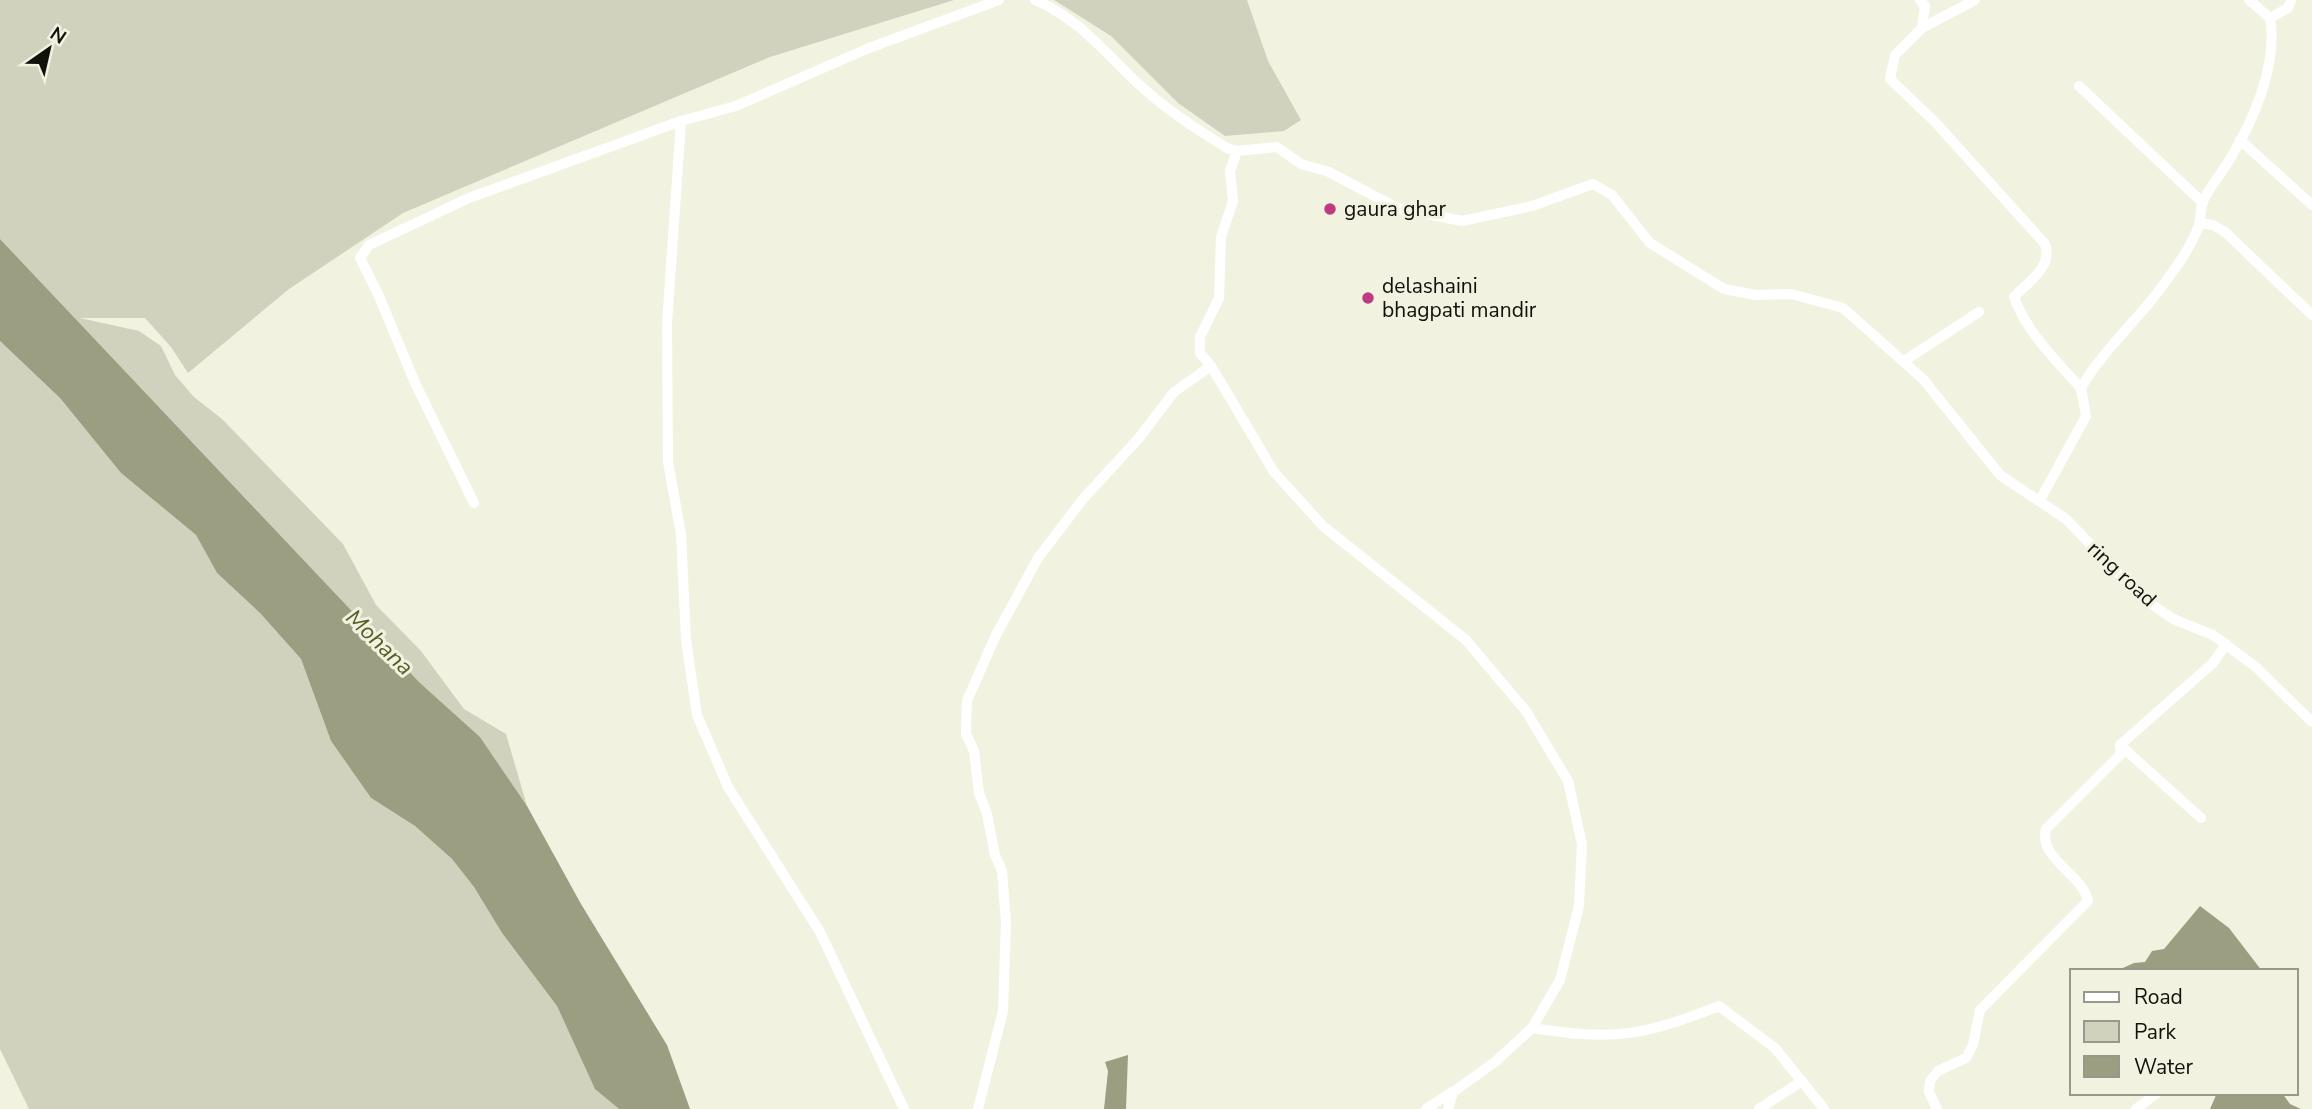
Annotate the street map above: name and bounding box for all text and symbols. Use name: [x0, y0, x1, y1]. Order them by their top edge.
north arrow: [14, 14, 84, 84]
text: N: [45, 21, 71, 50]
place label: gaura ghar: [1344, 195, 1447, 223]
marker: gaura ghar: [1322, 201, 1338, 217]
place label: delashaini bhagpati mandir: [1382, 272, 1537, 324]
marker: delashaini bhagpati mandir: [1360, 290, 1376, 306]
street label: ring road: [2082, 535, 2162, 613]
water label: Mohana: [339, 602, 420, 682]
legend: [2070, 969, 2298, 1095]
text: Road: [2134, 983, 2183, 1011]
text: Park: [2134, 1018, 2176, 1046]
text: Water: [2134, 1053, 2193, 1081]

